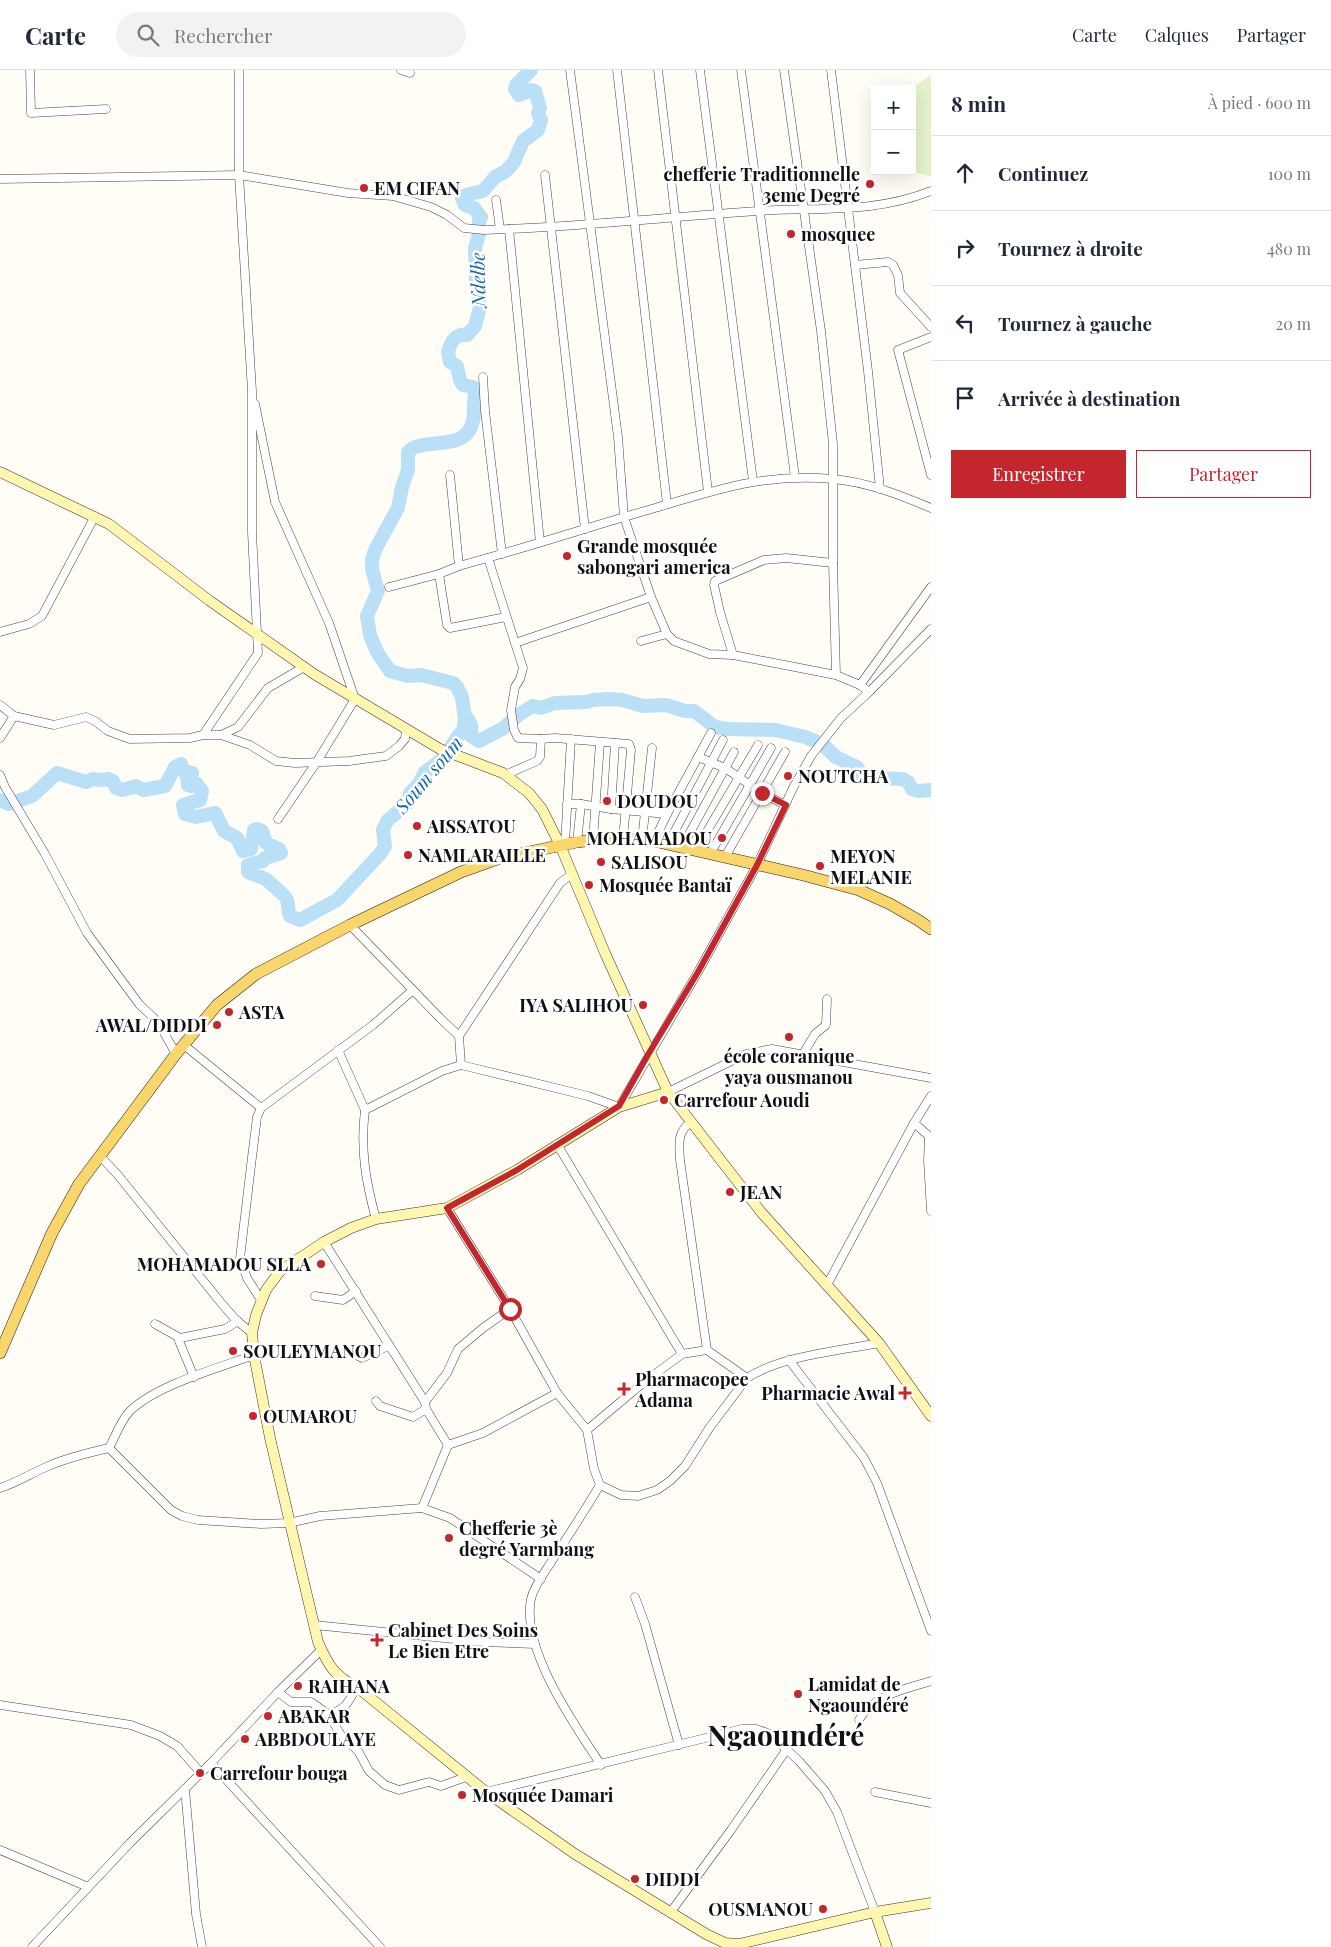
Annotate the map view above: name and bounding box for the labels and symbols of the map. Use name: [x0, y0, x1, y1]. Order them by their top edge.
place label: chefferie Traditionnelle 3eme Degré: [663, 162, 860, 207]
place label: EM CIFAN: [374, 176, 460, 200]
marker: chefferie Traditionnelle 3eme Degré: [864, 178, 876, 190]
marker: EM CIFAN: [358, 182, 370, 194]
place label: mosquee: [801, 222, 875, 246]
marker: mosquee: [785, 228, 797, 240]
water label: Ndelbe: [464, 252, 491, 310]
place label: Grande mosquée sabongari america: [577, 534, 731, 579]
marker: Grande mosquée sabongari america: [561, 550, 573, 562]
water label: Soum soum: [387, 730, 468, 819]
place label: NOUTCHA: [798, 764, 890, 788]
marker: NOUTCHA: [782, 770, 794, 782]
route end: [751, 782, 774, 805]
place label: DOUDOU: [617, 789, 699, 813]
marker: DOUDOU: [601, 795, 613, 807]
place label: AISSATOU: [426, 814, 516, 838]
marker: AISSATOU: [411, 820, 423, 832]
place label: MOHAMADOU: [586, 826, 713, 850]
marker: MOHAMADOU: [716, 832, 728, 844]
place label: NAMLARAILLE: [418, 843, 546, 867]
place label: MEYON MELANIE: [830, 844, 912, 889]
marker: NAMLARAILLE: [402, 849, 414, 861]
place label: SALISOU: [611, 850, 688, 874]
marker: SALISOU: [595, 856, 607, 868]
marker: MEYON MELANIE: [814, 860, 826, 872]
place label: Mosquée Bantaï: [599, 873, 733, 897]
marker: Mosquée Bantaï: [583, 879, 595, 891]
place label: IYA SALIHOU: [519, 993, 634, 1017]
marker: IYA SALIHOU: [637, 999, 649, 1011]
place label: ASTA: [238, 1000, 286, 1024]
marker: ASTA: [223, 1006, 235, 1018]
place label: AWAL/DIDDI: [95, 1013, 207, 1037]
marker: AWAL/DIDDI: [211, 1019, 223, 1031]
marker: école coranique yaya ousmanou: [783, 1031, 795, 1043]
place label: école coranique yaya ousmanou: [724, 1044, 854, 1089]
place label: Carrefour Aoudi: [674, 1088, 810, 1112]
marker: Carrefour Aoudi: [658, 1094, 670, 1106]
place label: JEAN: [739, 1180, 783, 1204]
marker: JEAN: [724, 1186, 736, 1198]
place label: MOHAMADOU SLLA: [137, 1252, 312, 1276]
marker: MOHAMADOU SLLA: [315, 1258, 327, 1270]
route start: [499, 1298, 522, 1321]
place label: SOULEYMANOU: [243, 1339, 382, 1363]
marker: SOULEYMANOU: [227, 1345, 239, 1357]
place label: Pharmacopee Adama: [634, 1367, 749, 1412]
place label: Pharmacie Awal: [761, 1381, 895, 1405]
marker: Pharmacopee Adama: [617, 1382, 631, 1396]
marker: Pharmacie Awal: [899, 1387, 911, 1399]
place label: OUMAROU: [263, 1404, 358, 1428]
marker: OUMAROU: [247, 1410, 259, 1422]
place label: Chefferie 3è degré Yarmbang: [459, 1516, 594, 1561]
marker: Chefferie 3è degré Yarmbang: [443, 1532, 455, 1544]
place label: Cabinet Des Soins Le Bien Etre: [388, 1618, 538, 1663]
marker: Cabinet Des Soins Le Bien Etre: [370, 1633, 384, 1647]
place label: Lamidat de Ngaoundéré: [808, 1672, 909, 1717]
place label: RAIHANA: [308, 1674, 391, 1698]
marker: RAIHANA: [292, 1680, 304, 1692]
marker: Lamidat de Ngaoundéré: [792, 1688, 804, 1700]
place label: ABAKAR: [277, 1704, 351, 1728]
marker: ABAKAR: [262, 1710, 274, 1722]
district label: Ngaoundéré: [708, 1716, 864, 1753]
place label: ABBDOULAYE: [254, 1727, 376, 1751]
marker: ABBDOULAYE: [239, 1733, 251, 1745]
place label: Carrefour bouga: [210, 1761, 348, 1785]
marker: Carrefour bouga: [194, 1767, 206, 1779]
place label: Mosquée Damari: [472, 1783, 614, 1807]
marker: Mosquée Damari: [456, 1789, 468, 1801]
place label: DIDDI: [645, 1867, 700, 1891]
marker: DIDDI: [629, 1873, 641, 1885]
place label: OUSMANOU: [708, 1897, 814, 1921]
marker: OUSMANOU: [817, 1903, 829, 1915]

